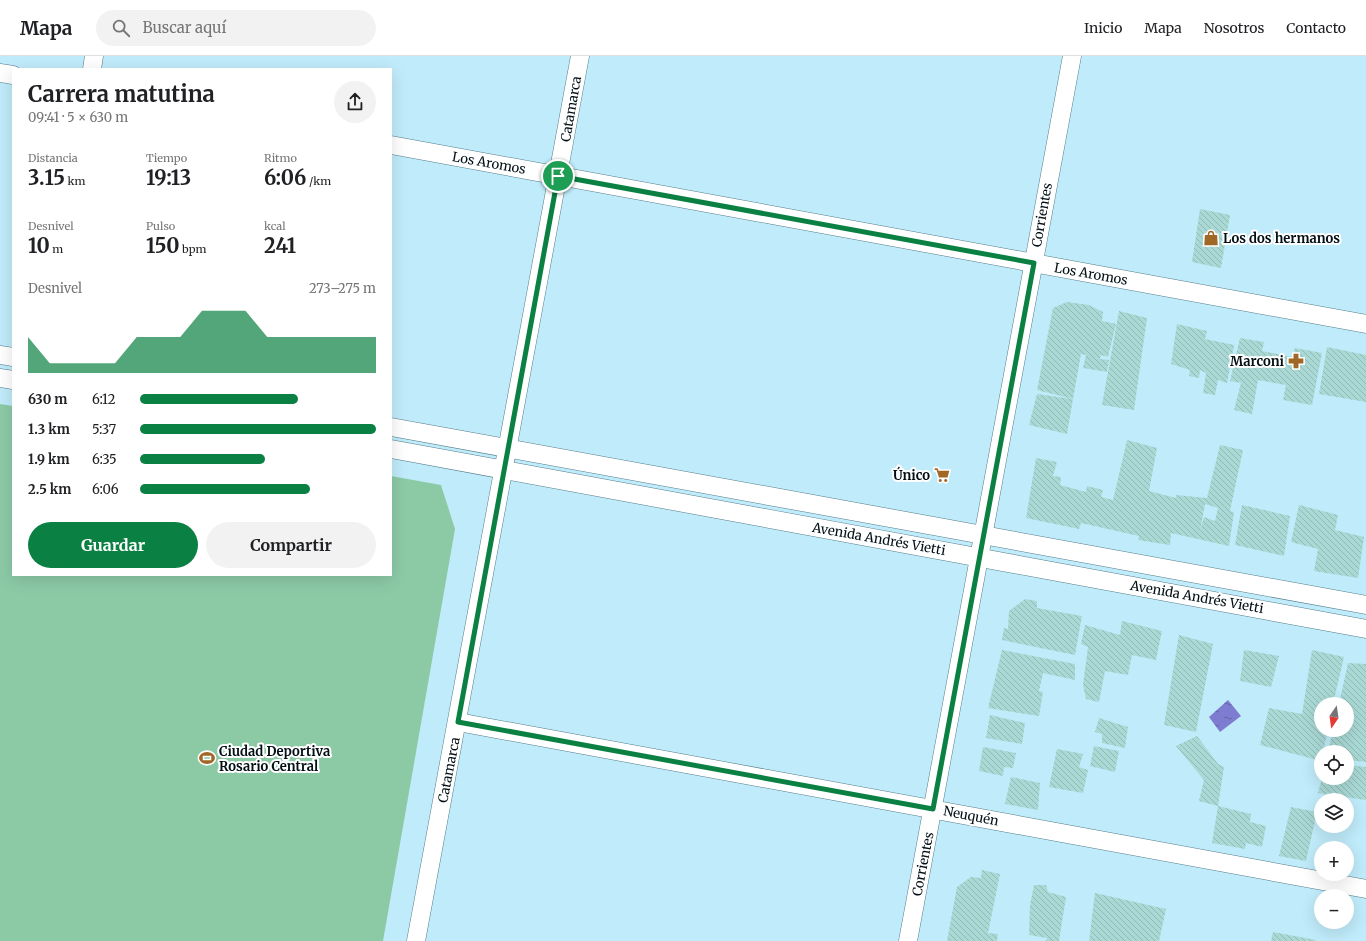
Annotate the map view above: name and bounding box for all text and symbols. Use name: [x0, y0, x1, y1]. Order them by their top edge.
search box: [96, 10, 376, 46]
text: Mapa: [20, 16, 72, 40]
icon: search: [110, 17, 132, 39]
text: Buscar aquí: [142, 18, 226, 37]
text: Inicio: [1084, 19, 1122, 37]
text: Mapa: [1144, 19, 1182, 37]
text: Nosotros: [1204, 19, 1264, 37]
text: Contacto: [1286, 19, 1346, 37]
street label: Catamarca: [557, 75, 585, 143]
text: Carrera matutina: [28, 80, 215, 108]
button: share: [334, 81, 376, 123]
text: 09:41 · 5 × 630 m: [28, 109, 128, 126]
street label: Los Aromos: [451, 148, 527, 178]
text: Distancia: [28, 151, 78, 165]
text: Tiempo: [146, 151, 187, 165]
text: Ritmo: [264, 151, 297, 165]
pin: [541, 159, 575, 193]
text: 3.15: [28, 165, 65, 190]
text: 19:13: [146, 165, 191, 190]
text: 6:06: [264, 165, 306, 190]
icon: arrive: [547, 165, 569, 187]
text: km: [65, 174, 85, 188]
text: /km: [306, 174, 331, 188]
street label: Corrientes: [1028, 181, 1056, 249]
text: Desnivel: [28, 219, 74, 233]
text: Pulso: [146, 219, 175, 233]
text: kcal: [264, 219, 286, 233]
shop icon: Los dos hermanos: [1202, 229, 1220, 247]
place label: Los dos hermanos: [1223, 230, 1340, 247]
text: 10: [28, 233, 50, 258]
text: 150: [146, 233, 179, 258]
text: 241: [264, 233, 296, 258]
text: m: [50, 242, 63, 256]
text: bpm: [179, 242, 206, 256]
street label: Los Aromos: [1053, 259, 1129, 289]
text: Desnivel: [28, 280, 82, 297]
text: 273–275 m: [309, 280, 376, 297]
pharmacy icon: Marconi: [1287, 352, 1305, 370]
place label: Marconi: [1230, 353, 1285, 370]
text: 630 m: [28, 391, 67, 408]
text: 6:12: [92, 391, 116, 408]
text: 1.3 km: [28, 421, 70, 438]
text: 5:37: [92, 421, 116, 438]
text: 1.9 km: [28, 451, 70, 468]
text: 6:35: [92, 451, 117, 468]
place label: Único: [893, 466, 930, 484]
supermarket icon: Único: [933, 466, 951, 484]
text: 2.5 km: [28, 481, 71, 498]
text: 6:06: [92, 481, 119, 498]
street label: Avenida Andrés Vietti: [810, 519, 947, 559]
button: Guardar: [28, 522, 198, 568]
button: Compartir: [206, 522, 376, 568]
street label: Avenida Andrés Vietti: [1128, 577, 1265, 617]
north arrow: [1314, 697, 1354, 737]
map controls: [1314, 697, 1354, 929]
street label: Catamarca: [434, 736, 464, 804]
place label: Ciudad Deportiva Rosario Central: [219, 743, 330, 775]
button: locate: [1314, 745, 1354, 785]
sports icon: Ciudad Deportiva Rosario Central: [198, 749, 216, 767]
button: layers: [1314, 793, 1354, 833]
street label: Neuquén: [942, 802, 1000, 830]
street label: Corrientes: [908, 830, 938, 898]
button: +: [1314, 841, 1354, 881]
button: −: [1314, 889, 1354, 929]

